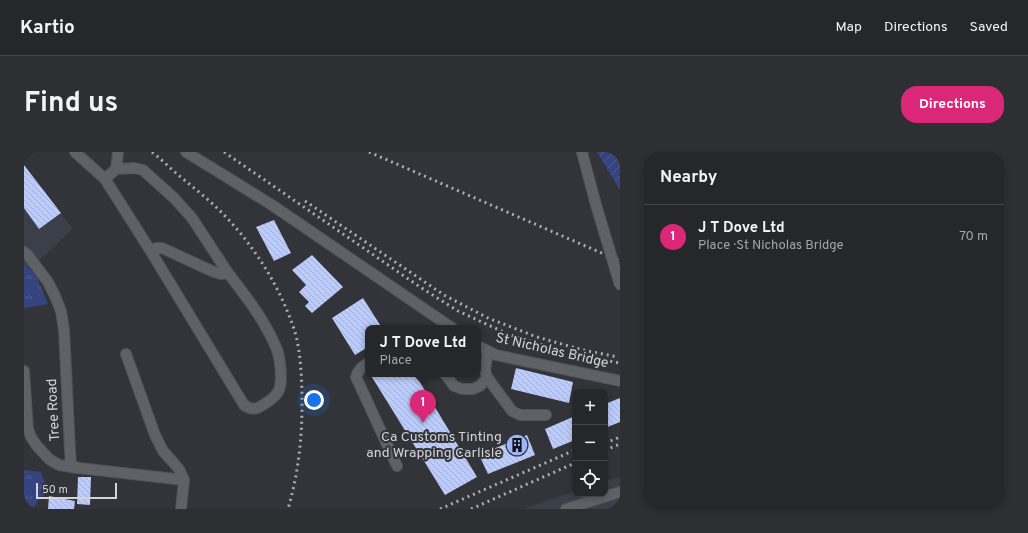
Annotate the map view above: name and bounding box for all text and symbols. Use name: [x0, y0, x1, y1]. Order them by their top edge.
text: Kartio: [20, 16, 75, 40]
text: Map: [836, 19, 862, 36]
text: Directions: [884, 19, 948, 36]
text: Saved: [970, 19, 1008, 36]
text: Find us: [24, 86, 118, 122]
button: Directions: [901, 86, 1004, 123]
text: Nearby: [660, 167, 717, 189]
text: J T Dove Ltd: [698, 219, 785, 238]
text: 1: [670, 229, 676, 245]
text: 70 m: [959, 229, 988, 245]
text: Place · St Nicholas Bridge: [698, 238, 844, 254]
popup: [365, 325, 481, 377]
street label: St Nicholas Bridge: [494, 330, 610, 372]
text: J T Dove Ltd: [380, 334, 466, 353]
text: Place: [380, 353, 412, 369]
street label: Tree Road: [44, 378, 64, 442]
map controls: [572, 389, 608, 497]
button: +: [572, 389, 608, 425]
your location: [304, 390, 324, 410]
pin: 1: [410, 390, 436, 423]
button: −: [572, 425, 608, 461]
place label: Ca Customs Tinting and Wrapping Carlisle: [366, 429, 502, 462]
building icon: Ca Customs Tinting and Wrapping Carlisle: [504, 432, 530, 458]
button: locate: [572, 461, 608, 497]
scale bar: [36, 481, 117, 500]
text: 50 m: [42, 483, 68, 497]

